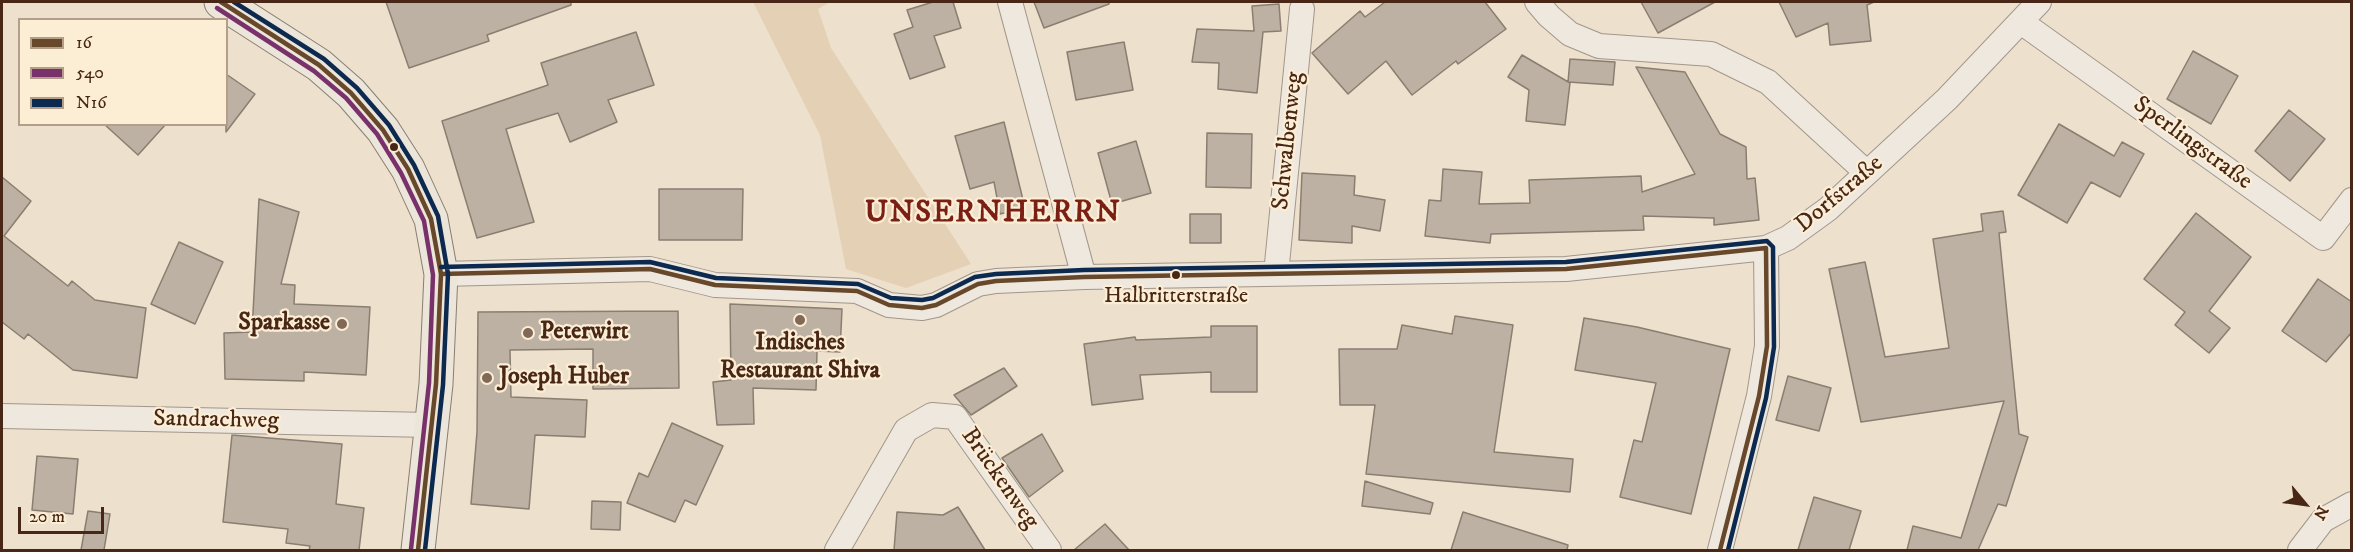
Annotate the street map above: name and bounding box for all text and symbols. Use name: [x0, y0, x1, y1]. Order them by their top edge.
legend: [18, 18, 228, 126]
text: 16: [76, 32, 92, 54]
text: 540: [76, 62, 104, 84]
street label: Schwalbenweg: [1267, 71, 1311, 211]
street label: Sperlingstraße: [2127, 91, 2257, 197]
text: N16: [76, 92, 107, 114]
unlabelled marker: [388, 141, 400, 153]
street label: Dorfstraße: [1790, 150, 1890, 240]
district label: UNSERNHERRN: [865, 197, 1121, 233]
marker: Halbritterstraße: [1170, 269, 1182, 281]
place label: Halbritterstraße: [1104, 284, 1248, 310]
place label: Sparkasse: [238, 310, 330, 338]
marker: Indisches Restaurant Shiva: [793, 313, 807, 327]
marker: Sparkasse: [335, 317, 349, 331]
place label: Peterwirt: [540, 319, 628, 347]
marker: Peterwirt: [521, 326, 535, 340]
place label: Indisches Restaurant Shiva: [720, 330, 880, 386]
place label: Joseph Huber: [499, 364, 629, 392]
marker: Joseph Huber: [480, 371, 494, 385]
street label: Sandrachweg: [153, 406, 279, 436]
street label: Brückenweg: [954, 423, 1044, 535]
north arrow: [2275, 474, 2335, 534]
scale bar: [21, 495, 106, 533]
text: N: [2309, 502, 2333, 523]
text: 20 m: [29, 506, 65, 528]

